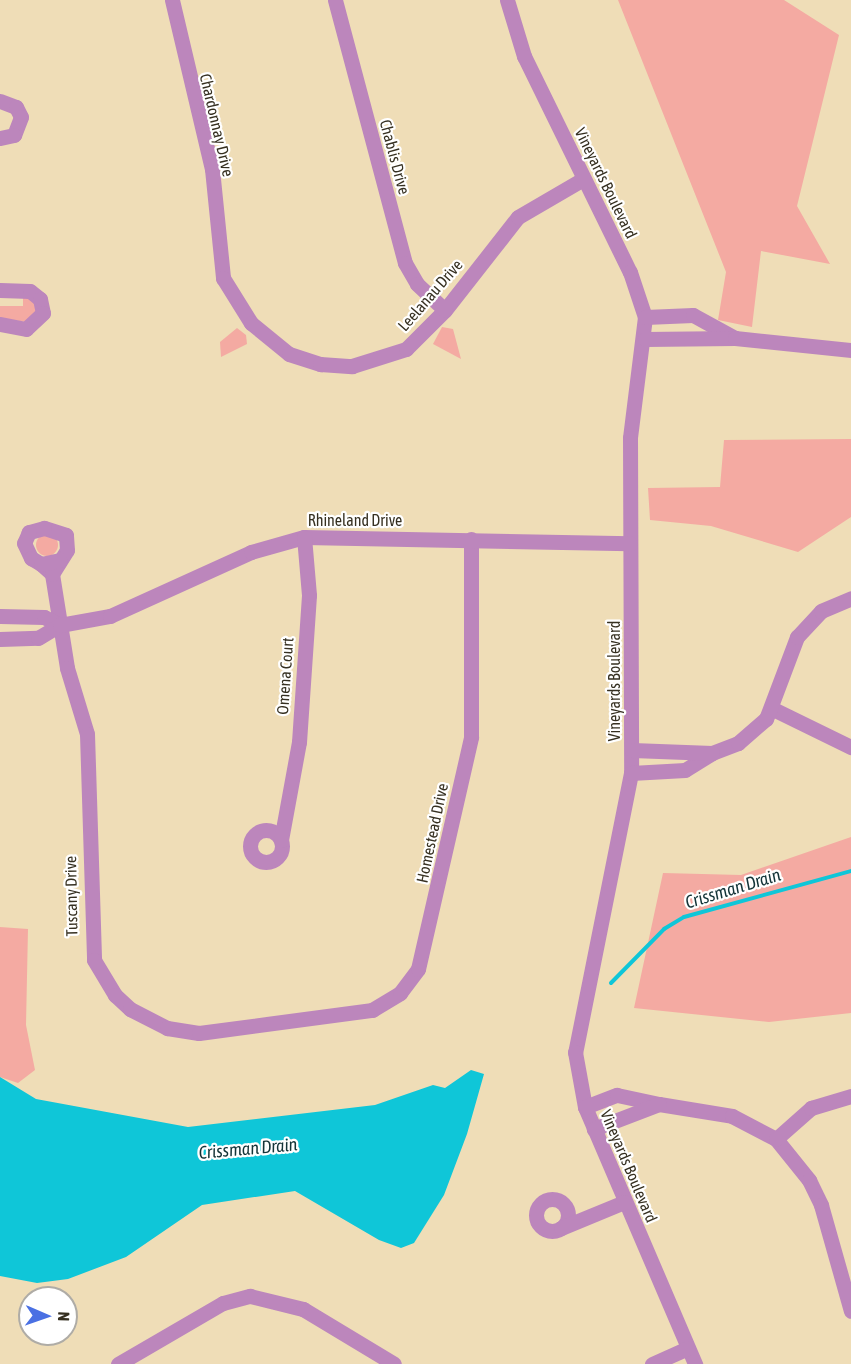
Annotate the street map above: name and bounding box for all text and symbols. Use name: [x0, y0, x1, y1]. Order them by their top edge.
street label: Chardonnay Drive: [196, 72, 238, 178]
street label: Chablis Drive: [376, 117, 414, 197]
street label: Vineyards Boulevard: [571, 125, 641, 241]
street label: Leelanau Drive: [394, 255, 466, 335]
street label: Rhineland Drive: [308, 510, 402, 530]
street label: Vineyards Boulevard: [604, 621, 624, 741]
street label: Omena Court: [273, 637, 297, 715]
street label: Homestead Drive: [412, 781, 452, 885]
street label: Tuscany Drive: [61, 856, 81, 936]
water label: Crissman Drain: [683, 864, 783, 914]
street label: Vineyards Boulevard: [597, 1107, 661, 1225]
water label: Crissman Drain: [198, 1134, 298, 1164]
north arrow: [18, 1286, 78, 1346]
text: N: [55, 1312, 73, 1322]

